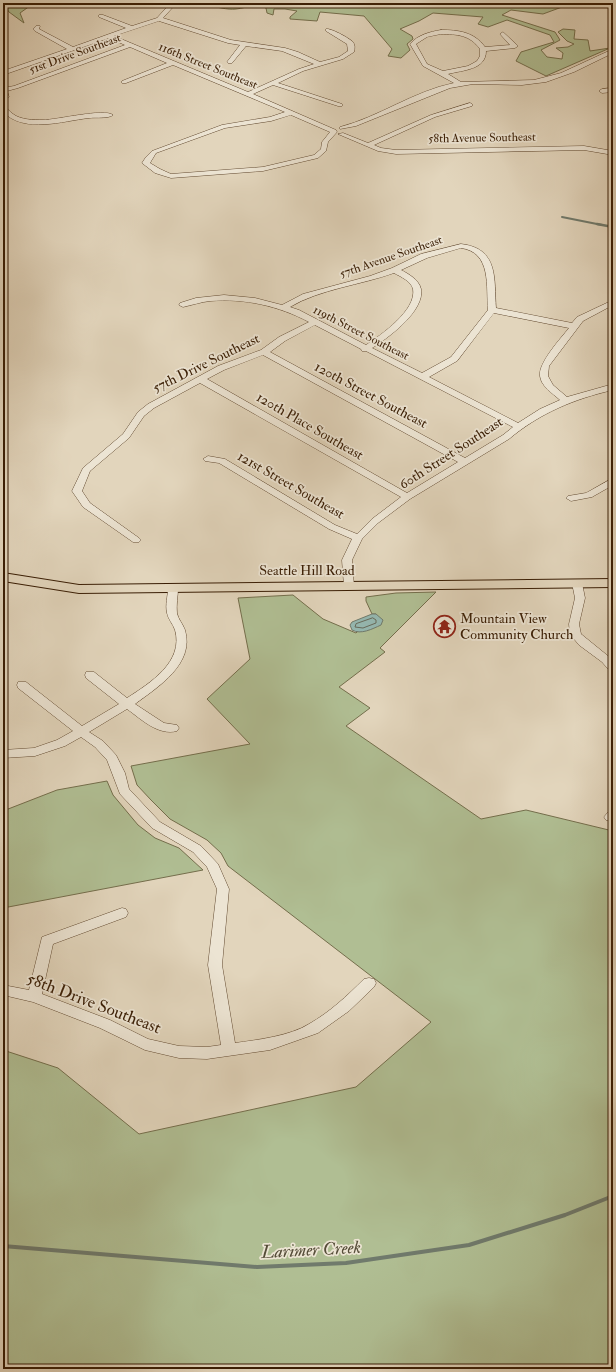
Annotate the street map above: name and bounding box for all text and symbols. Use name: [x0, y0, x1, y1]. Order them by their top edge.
street label: 51st Drive Southeast: [27, 30, 123, 78]
street label: 116th Street Southeast: [156, 39, 260, 93]
street label: 58th Avenue Southeast: [428, 130, 536, 146]
street label: 57th Avenue Southeast: [338, 232, 444, 282]
street label: 119th Street Southeast: [311, 302, 412, 364]
street label: 57th Drive Southeast: [150, 330, 263, 396]
street label: 120th Street Southeast: [312, 358, 431, 432]
street label: 120th Place Southeast: [254, 388, 367, 464]
street label: 60th Street Southeast: [396, 413, 506, 493]
street label: 121st Street Southeast: [235, 447, 348, 523]
street label: Seattle Hill Road: [259, 562, 355, 579]
place label: Mountain View Community Church: [460, 610, 574, 644]
temple icon: Mountain View Community Church: [431, 613, 457, 639]
street label: 58th Drive Southeast: [24, 968, 165, 1038]
water label: Larimer Creek: [260, 1236, 361, 1264]

